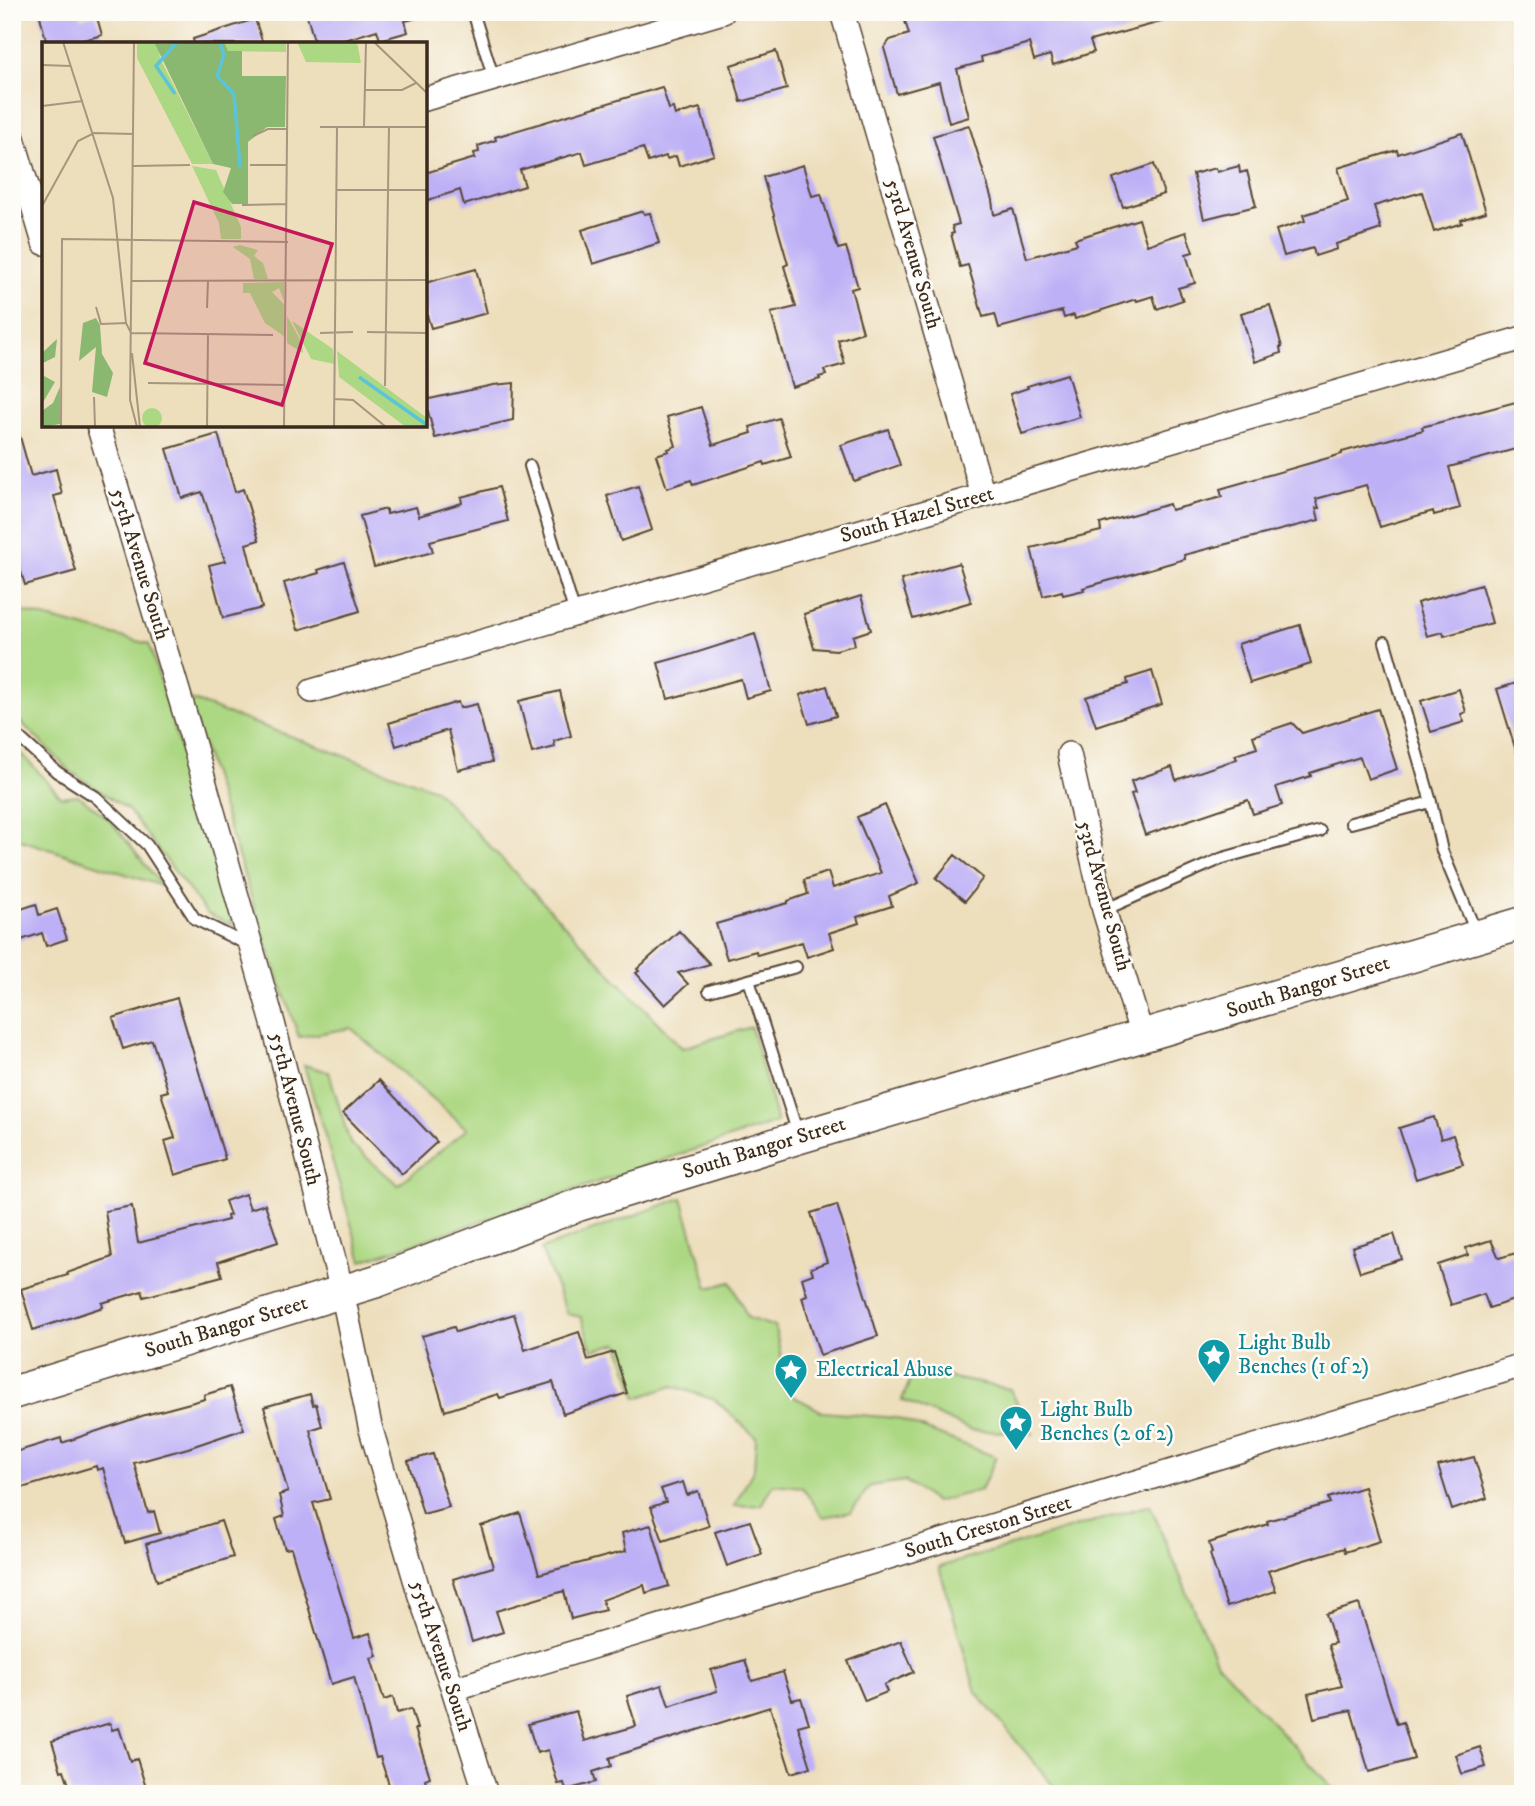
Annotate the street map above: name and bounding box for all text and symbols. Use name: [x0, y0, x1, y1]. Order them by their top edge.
inset map: [42, 42, 427, 427]
street label: 53rd Avenue South: [879, 176, 947, 332]
street label: South Hazel Street: [837, 481, 997, 549]
street label: 55th Avenue South: [105, 485, 175, 643]
street label: 53rd Avenue South: [1071, 818, 1137, 974]
street label: South Bangor Street: [1223, 950, 1393, 1024]
street label: 55th Avenue South: [263, 1030, 327, 1188]
street label: South Bangor Street: [679, 1111, 849, 1185]
street label: South Bangor Street: [141, 1290, 311, 1364]
place label: Light Bulb Benches (1 of 2): [1238, 1330, 1369, 1380]
place icon: Light Bulb Benches (1 of 2): [1195, 1336, 1233, 1385]
place icon: Electrical Abuse: [772, 1351, 810, 1400]
place label: Electrical Abuse: [816, 1357, 953, 1383]
place label: Light Bulb Benches (2 of 2): [1040, 1397, 1174, 1447]
place icon: Light Bulb Benches (2 of 2): [997, 1403, 1035, 1452]
street label: South Creston Street: [901, 1489, 1075, 1565]
street label: 55th Avenue South: [404, 1577, 478, 1735]

